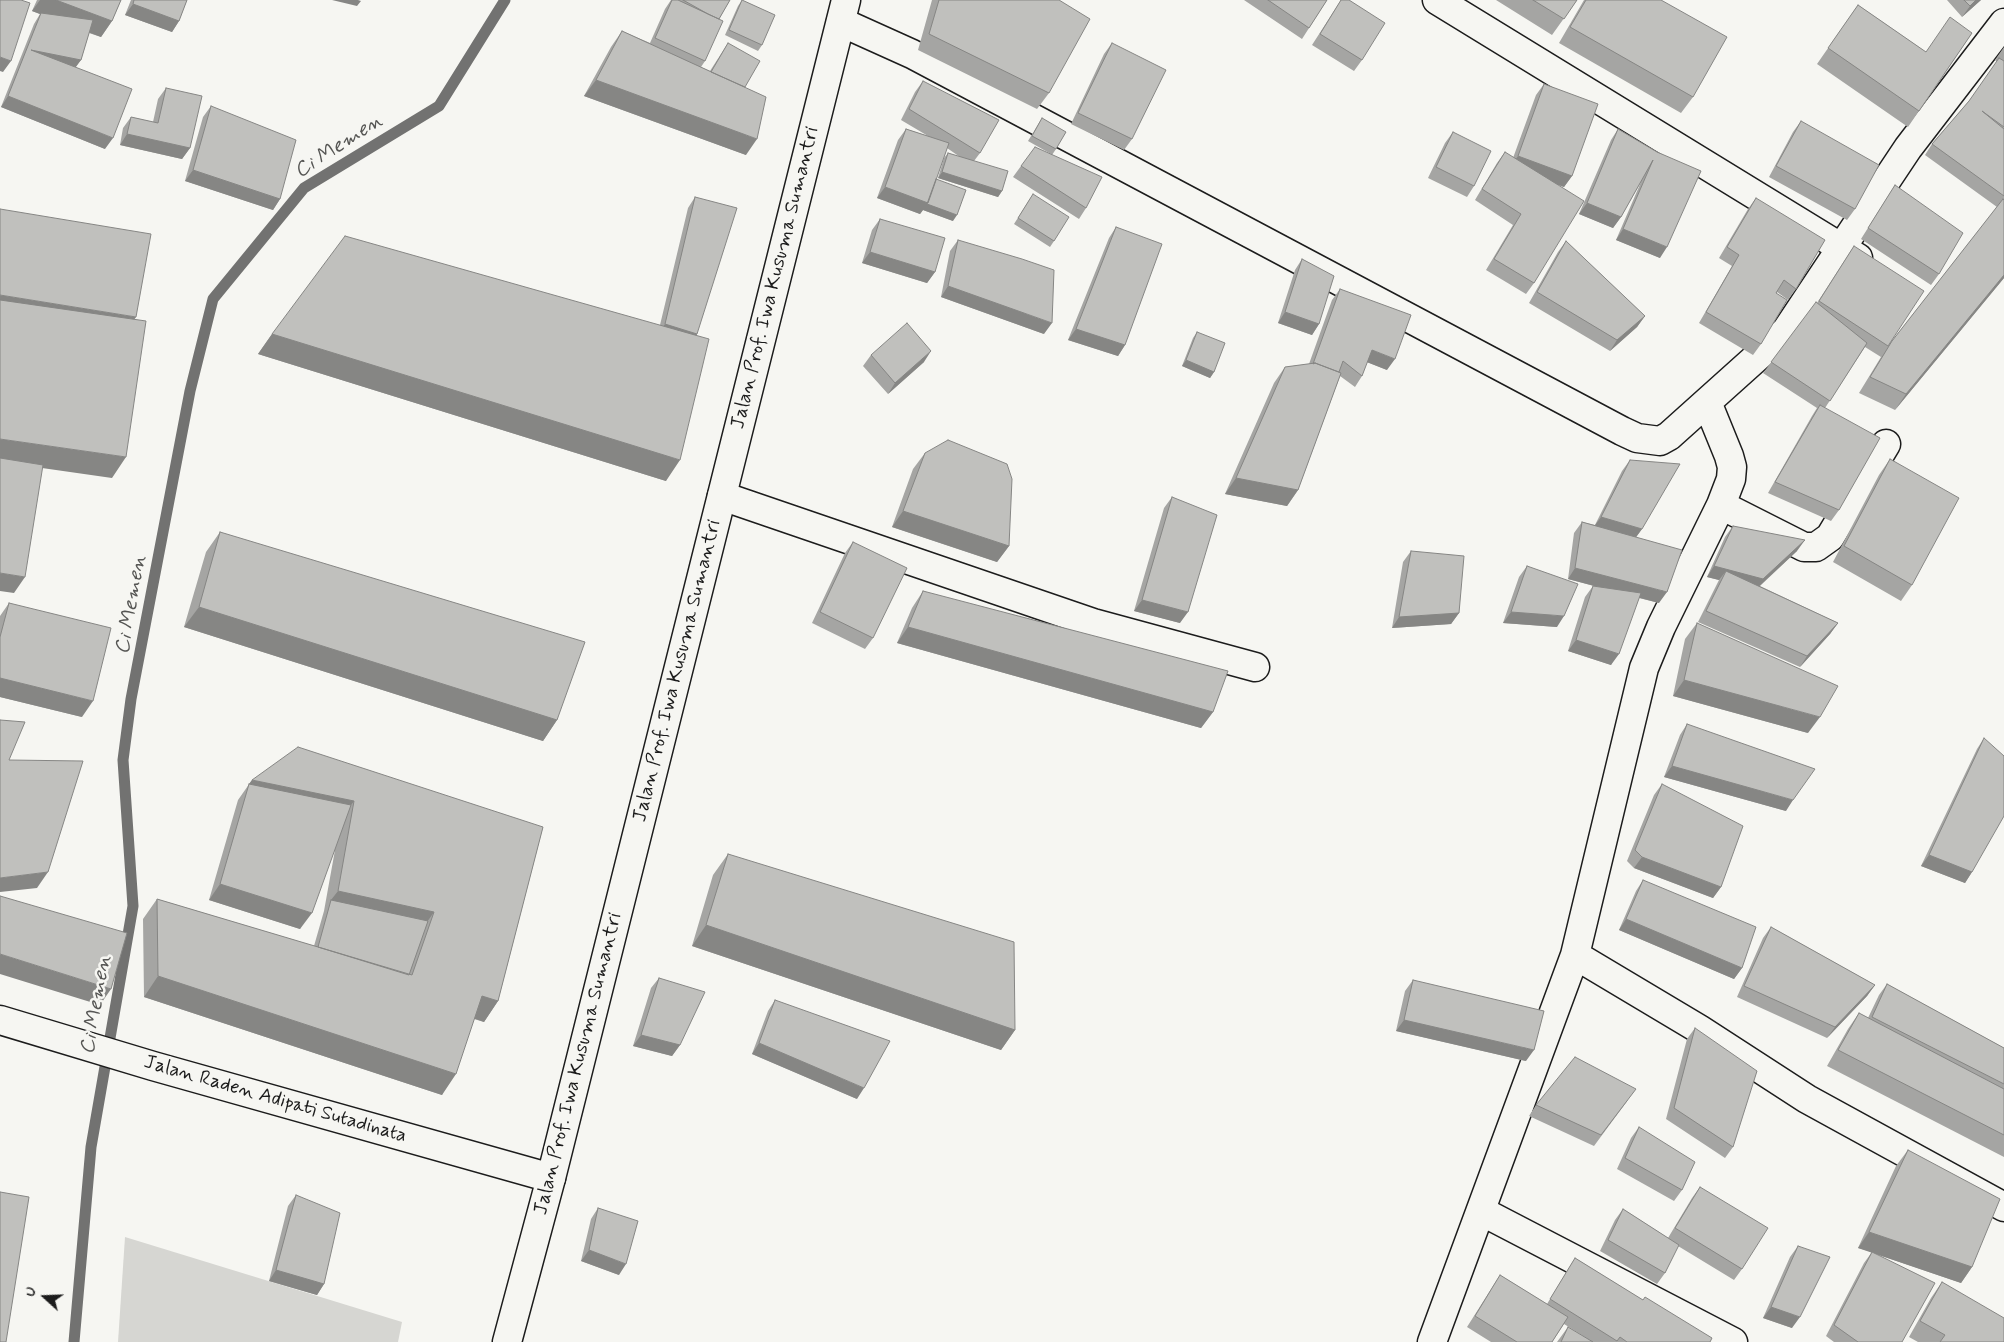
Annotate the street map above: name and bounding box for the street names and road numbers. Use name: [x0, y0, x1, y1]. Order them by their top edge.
street label: Jalan Prof. Iwa Kusuma Sumantri: [727, 124, 825, 432]
street label: Jalan Prof. Iwa Kusuma Sumantri: [629, 517, 727, 825]
street label: Jalan Prof. Iwa Kusuma Sumantri: [530, 910, 628, 1218]
street label: Jalan Raden Adipati Sutadinata: [141, 1051, 409, 1149]

